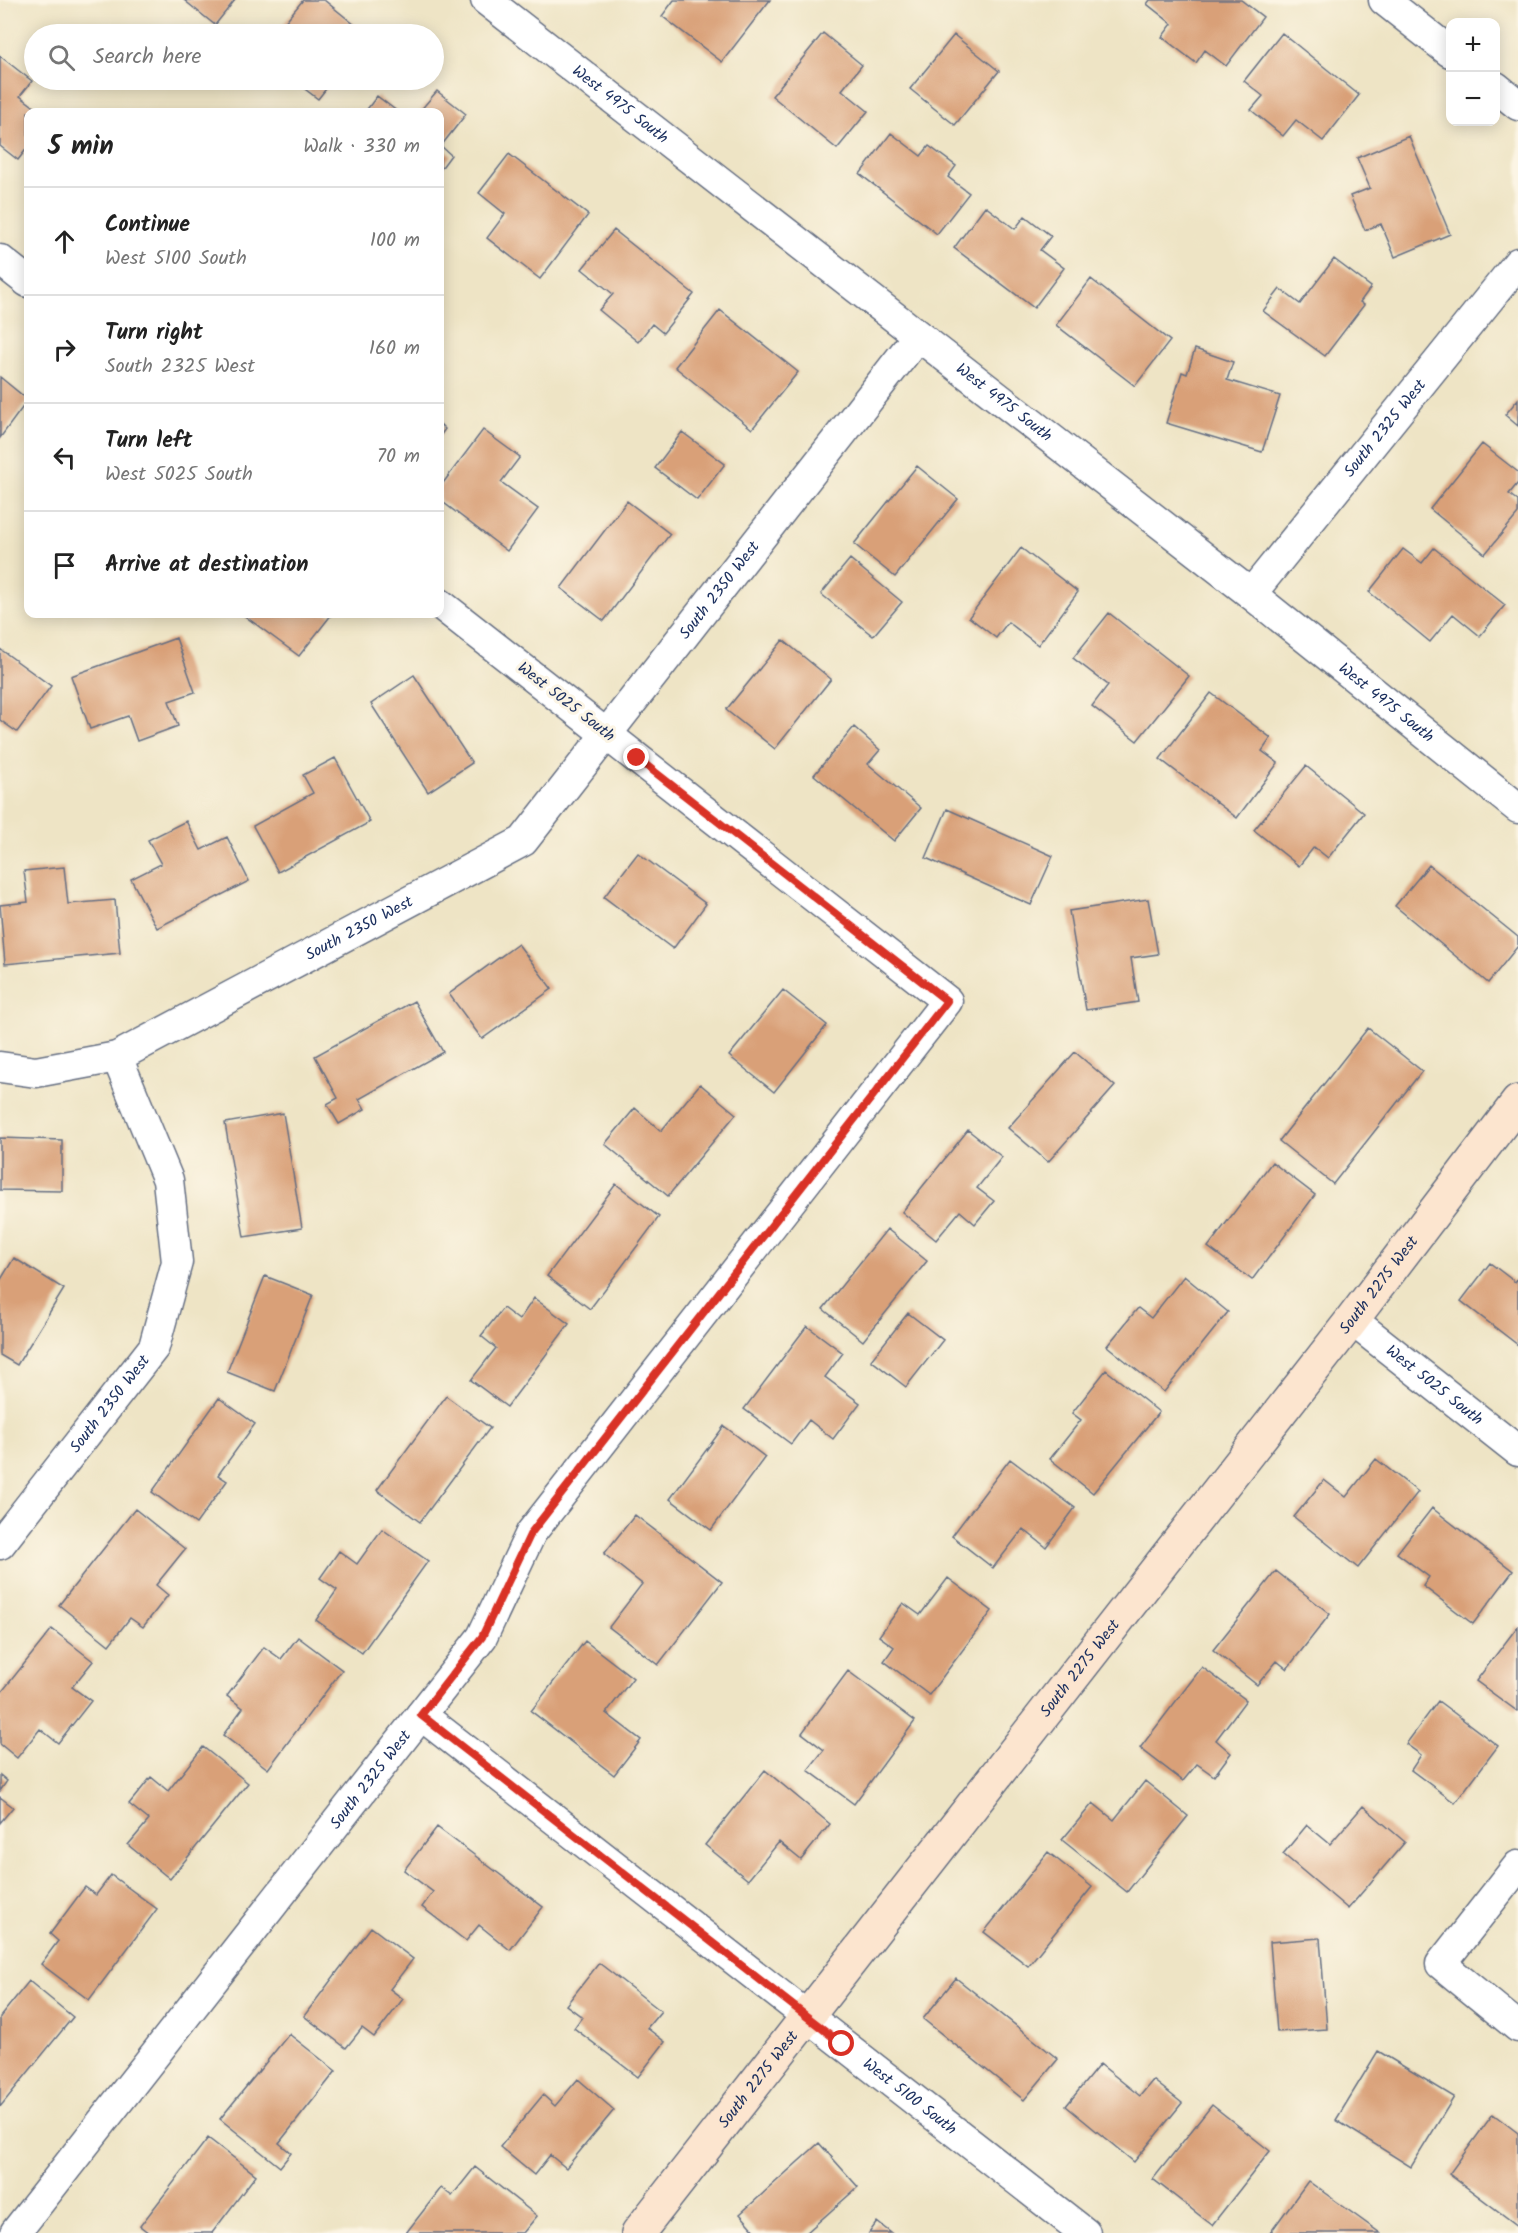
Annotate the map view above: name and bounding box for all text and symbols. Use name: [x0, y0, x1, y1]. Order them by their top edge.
map controls: [1446, 18, 1500, 126]
button: +: [1446, 18, 1500, 72]
search box: [24, 24, 444, 90]
text: Search here: [93, 40, 201, 75]
icon: search: [45, 41, 78, 74]
street label: West 4975 South: [567, 59, 674, 150]
button: −: [1446, 72, 1500, 126]
text: 5 min: [48, 126, 114, 168]
text: Walk · 330 m: [303, 131, 420, 163]
text: Continue: [105, 208, 190, 243]
icon: ahead: [48, 225, 81, 258]
text: 100 m: [370, 225, 420, 257]
text: West 5100 South: [105, 243, 247, 275]
text: Turn right: [105, 316, 203, 351]
icon: right: [48, 333, 81, 366]
text: 160 m: [369, 333, 420, 365]
text: South 2325 West: [105, 351, 255, 383]
street label: West 4975 South: [950, 357, 1058, 448]
street label: South 2325 West: [1337, 373, 1433, 483]
text: Turn left: [105, 424, 192, 459]
icon: left: [48, 441, 81, 474]
text: 70 m: [377, 441, 420, 473]
text: West 5025 South: [105, 459, 253, 491]
street label: South 2350 West: [673, 535, 766, 645]
text: Arrive at destination: [105, 548, 308, 583]
icon: arrive: [48, 549, 81, 582]
street label: West 5025 South: [512, 656, 620, 748]
street label: West 4975 South: [1333, 656, 1440, 749]
route end: [623, 744, 649, 770]
street label: South 2350 West: [301, 889, 418, 967]
street label: South 2275 West: [1333, 1230, 1425, 1340]
street label: West 5025 South: [1380, 1339, 1489, 1432]
street label: South 2350 West: [63, 1349, 157, 1458]
street label: South 2275 West: [1033, 1613, 1127, 1723]
street label: South 2325 West: [323, 1724, 418, 1835]
street label: South 2275 West: [712, 2024, 805, 2134]
route start: [828, 2030, 854, 2056]
street label: West 5100 South: [857, 2052, 962, 2141]

